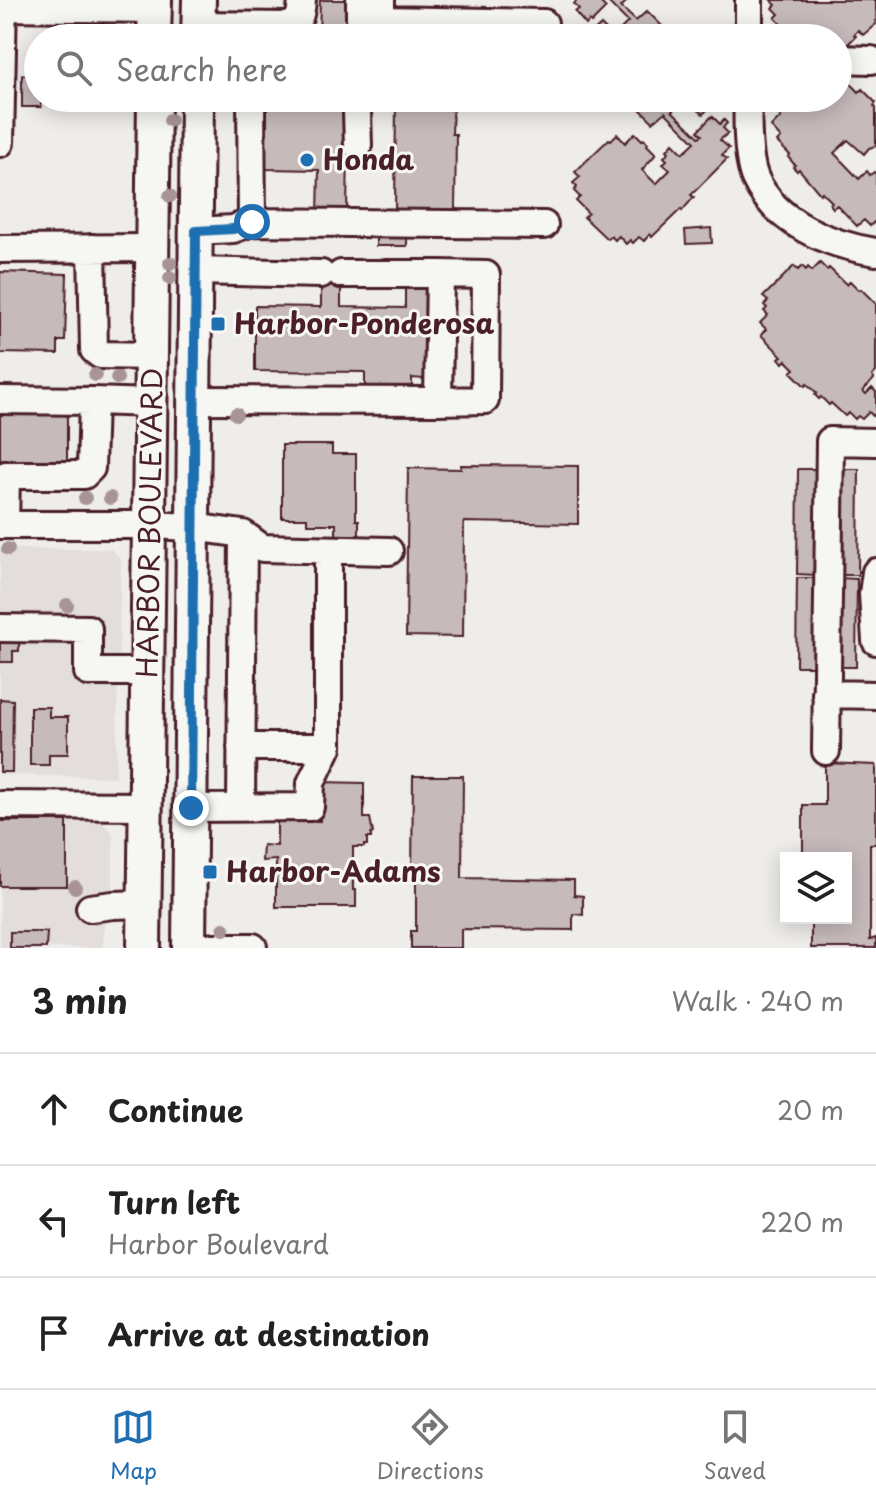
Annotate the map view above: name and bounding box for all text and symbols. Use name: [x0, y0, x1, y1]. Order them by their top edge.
search box: [24, 24, 852, 112]
icon: search: [52, 46, 96, 90]
text: Search here: [116, 46, 288, 91]
place label: Honda: [323, 137, 414, 180]
marker: Honda: [298, 151, 316, 169]
route start: [234, 204, 270, 240]
place label: Harbor-Ponderosa: [234, 301, 494, 344]
marker: Harbor-Ponderosa: [209, 315, 227, 333]
street label: HARBOR BOULEVARD: [124, 367, 173, 679]
route end: [173, 790, 209, 826]
place label: Harbor-Adams: [226, 849, 441, 892]
map controls: [780, 852, 852, 924]
button: layers: [780, 852, 852, 924]
marker: Harbor-Adams: [201, 863, 219, 881]
text: 3 min: [32, 974, 128, 1026]
text: Walk · 240 m: [672, 981, 844, 1020]
icon: ahead: [32, 1087, 76, 1131]
text: Continue: [108, 1087, 243, 1132]
text: 20 m: [777, 1090, 844, 1129]
text: Turn left: [108, 1179, 240, 1224]
icon: left: [32, 1199, 76, 1243]
text: 220 m: [760, 1202, 844, 1241]
text: Harbor Boulevard: [108, 1224, 329, 1263]
icon: arrive: [32, 1311, 76, 1355]
text: Arrive at destination: [108, 1311, 430, 1356]
tab: Map: [110, 1405, 157, 1486]
tab: Directions: [377, 1405, 484, 1486]
tab: Saved: [704, 1405, 766, 1486]

